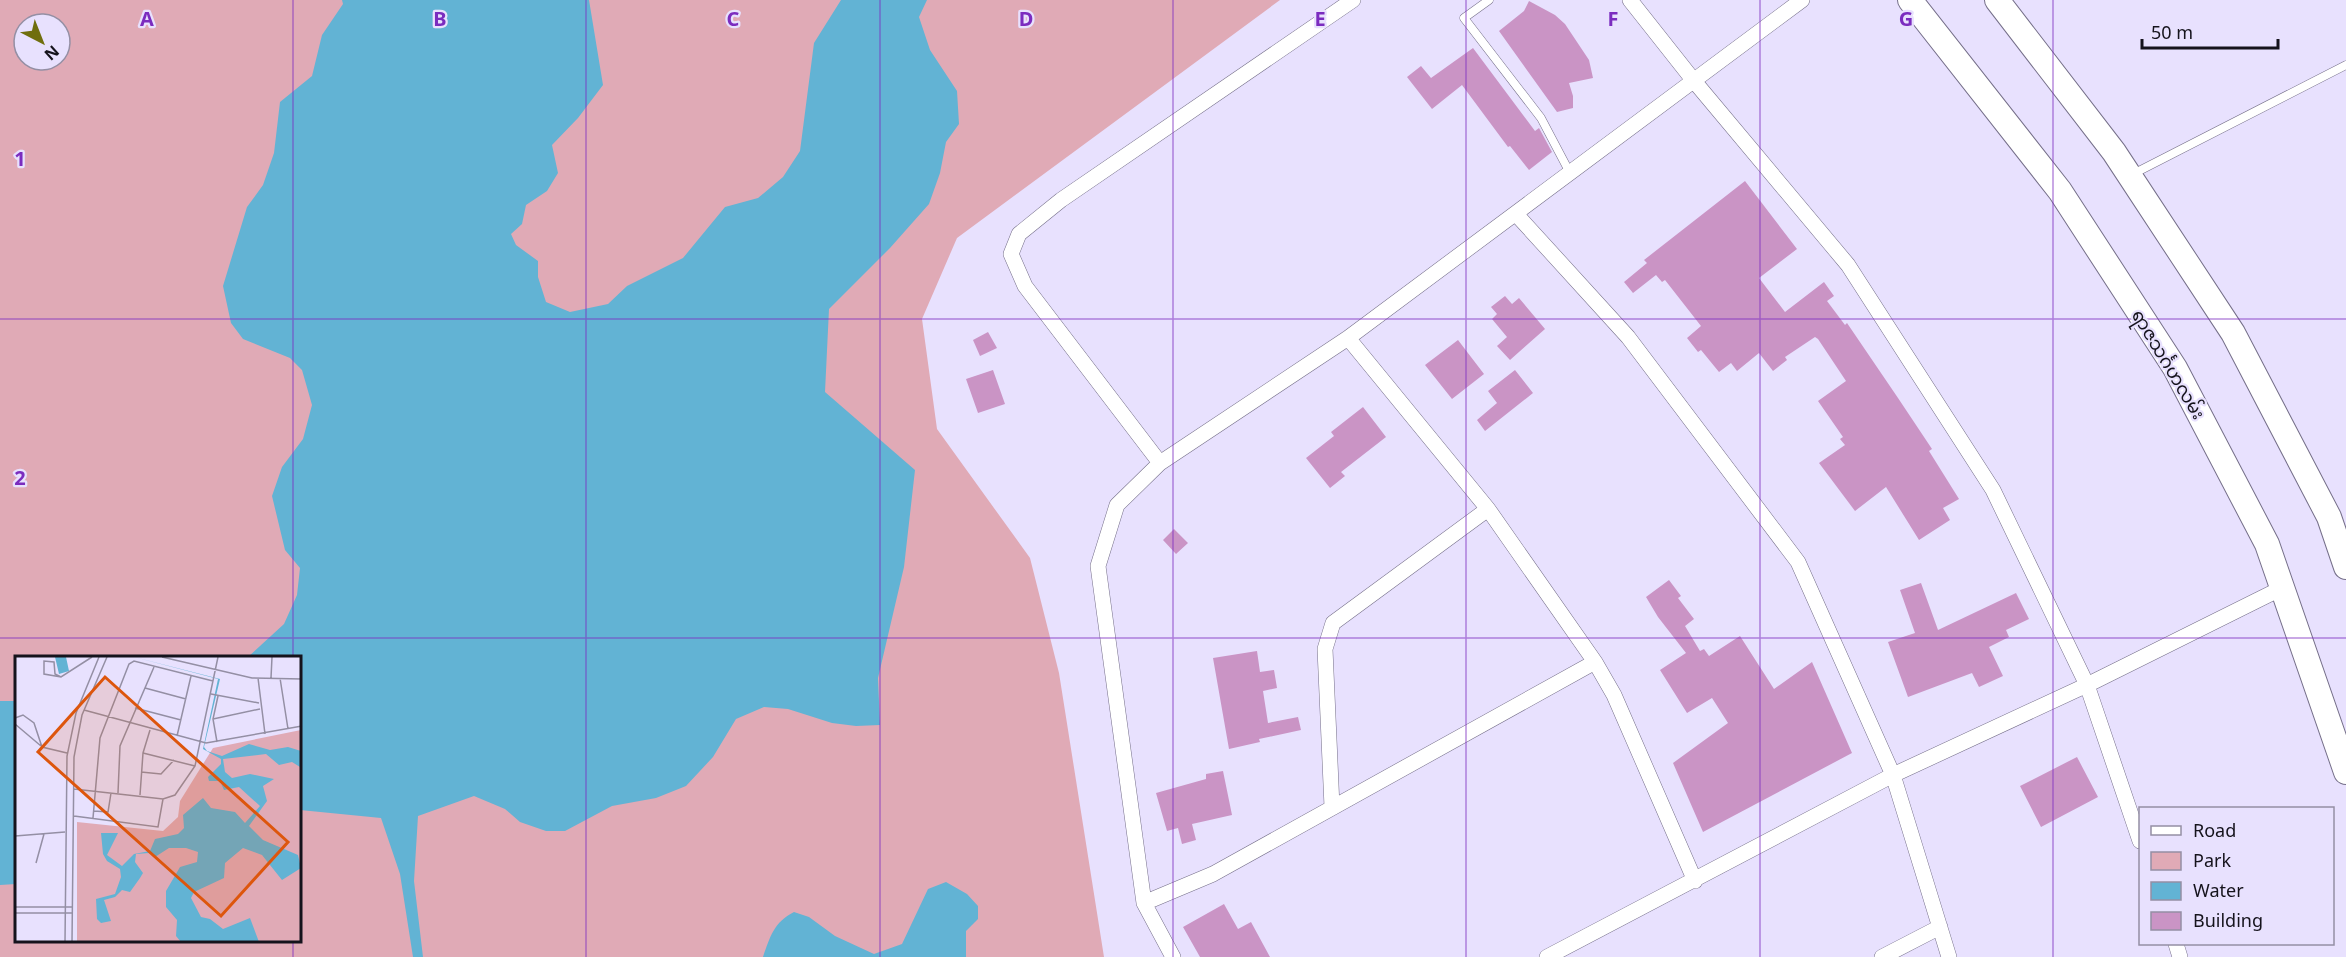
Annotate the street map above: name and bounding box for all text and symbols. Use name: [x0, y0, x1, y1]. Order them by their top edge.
text: A: [140, 5, 154, 32]
text: B: [433, 5, 447, 32]
text: C: [727, 5, 740, 32]
text: D: [1019, 5, 1033, 32]
text: E: [1314, 5, 1326, 32]
text: F: [1608, 5, 1618, 32]
text: G: [1899, 5, 1913, 32]
north arrow: [12, 12, 72, 72]
scale bar: [2142, 12, 2278, 50]
text: 50 m: [2151, 20, 2193, 44]
text: N: [40, 41, 64, 66]
text: 1: [14, 145, 26, 172]
street label: ရာဇသင်္ဂဟလမ်း: [2123, 305, 2211, 425]
text: 2: [14, 464, 26, 491]
inset map: [15, 656, 302, 942]
legend: [2139, 807, 2334, 945]
text: Road: [2193, 818, 2236, 842]
text: Park: [2193, 848, 2231, 872]
text: Water: [2193, 878, 2244, 902]
text: Building: [2193, 908, 2263, 932]

